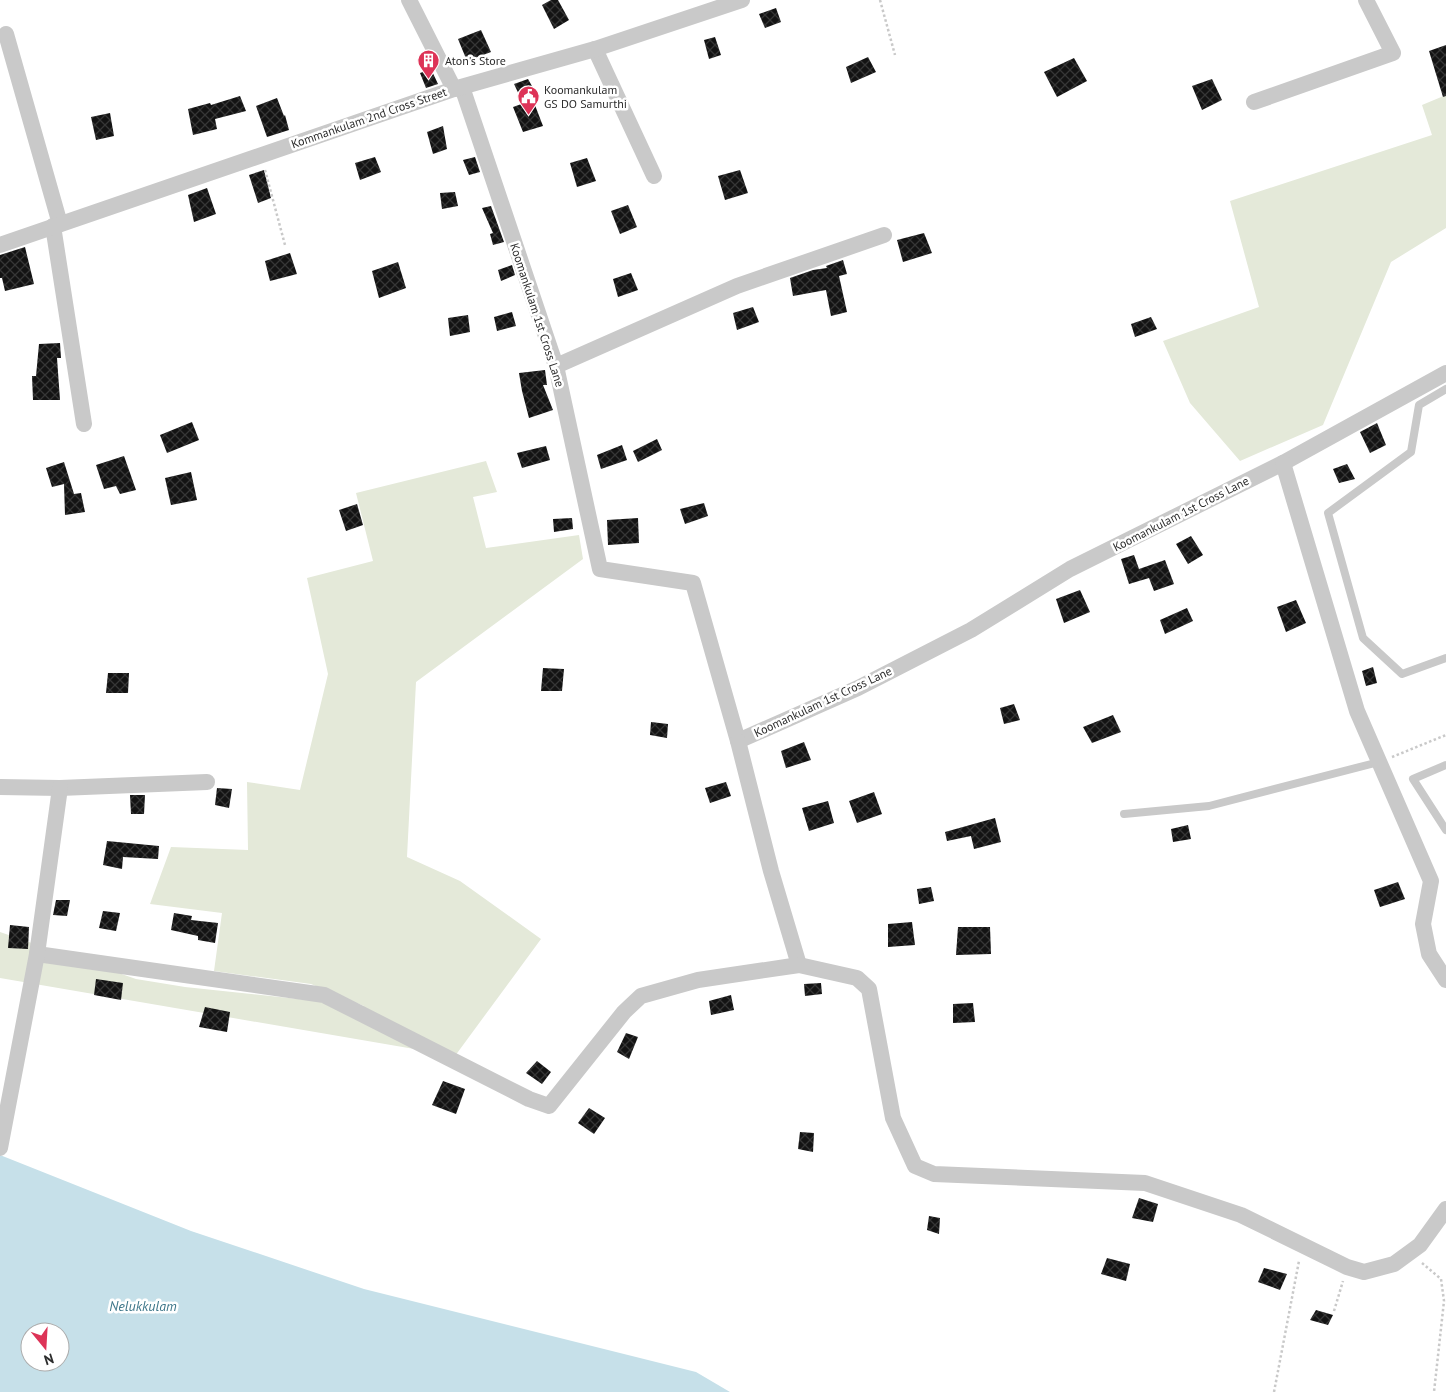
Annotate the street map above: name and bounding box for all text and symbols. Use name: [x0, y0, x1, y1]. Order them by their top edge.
building icon: Aton's Store: [417, 49, 441, 80]
place label: Aton's Store: [445, 53, 506, 68]
place label: Koomankulam GS DO Samurthi: [544, 82, 627, 111]
street label: Kommankulam 2nd Cross Street: [289, 84, 449, 151]
public building icon: Koomankulam GS DO Samurthi: [516, 85, 540, 116]
street label: Koomankulam 1st Cross Lane: [507, 241, 568, 389]
street label: Koomankulam 1st Cross Lane: [1110, 473, 1251, 554]
street label: Koomankulam 1st Cross Lane: [751, 663, 894, 740]
water label: Nelukkulam: [109, 1297, 177, 1315]
north arrow: [20, 1322, 70, 1372]
text: N: [42, 1349, 56, 1369]

